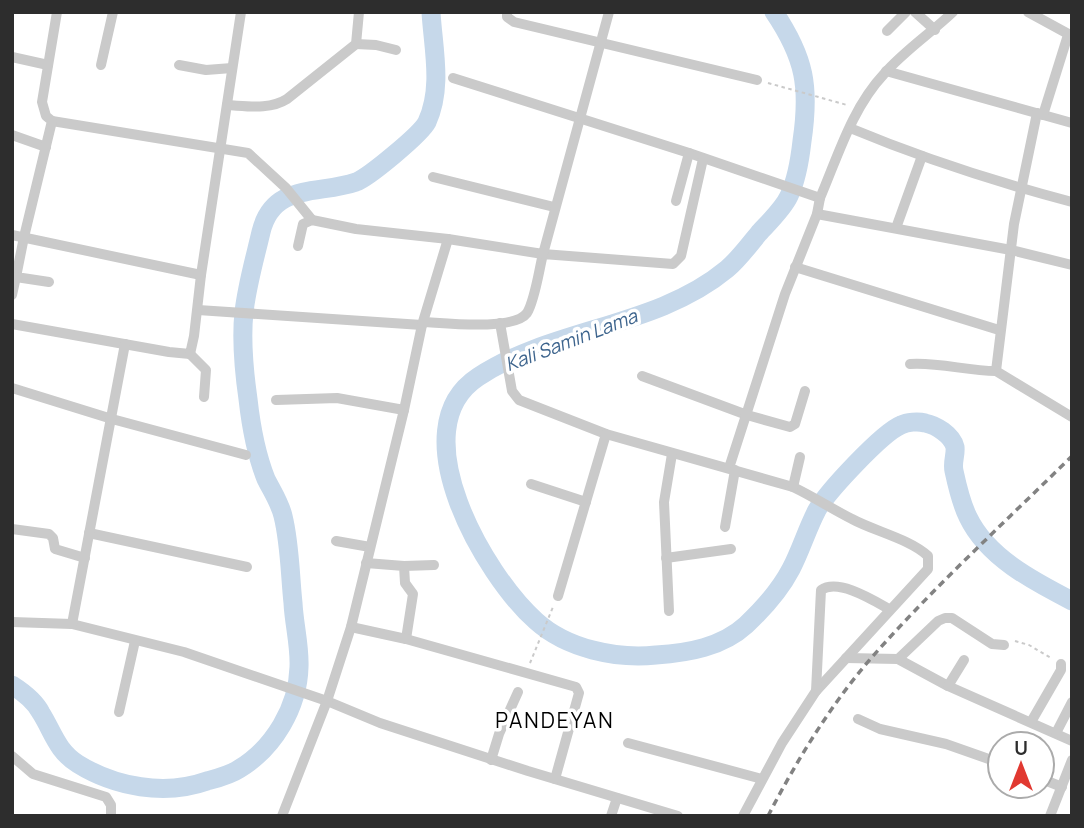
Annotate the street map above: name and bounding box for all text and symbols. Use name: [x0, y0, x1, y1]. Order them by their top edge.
water label: Kali Samin Lama: [501, 302, 642, 377]
district label: PANDEYAN: [495, 706, 615, 734]
north arrow: [986, 730, 1056, 800]
text: U: [1014, 735, 1028, 761]

